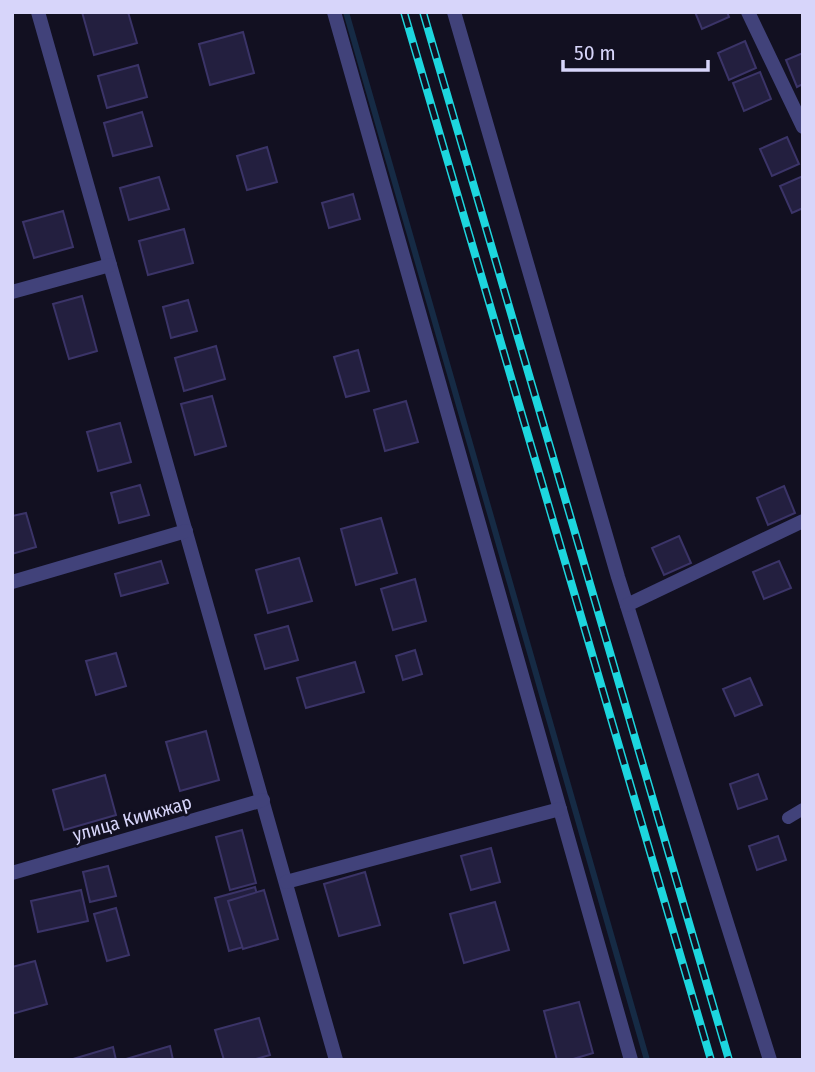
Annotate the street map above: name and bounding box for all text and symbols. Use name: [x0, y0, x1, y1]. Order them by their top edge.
scale bar: [563, 28, 708, 72]
text: 50 m: [574, 40, 616, 66]
street label: улица Киикжар: [70, 790, 194, 846]

